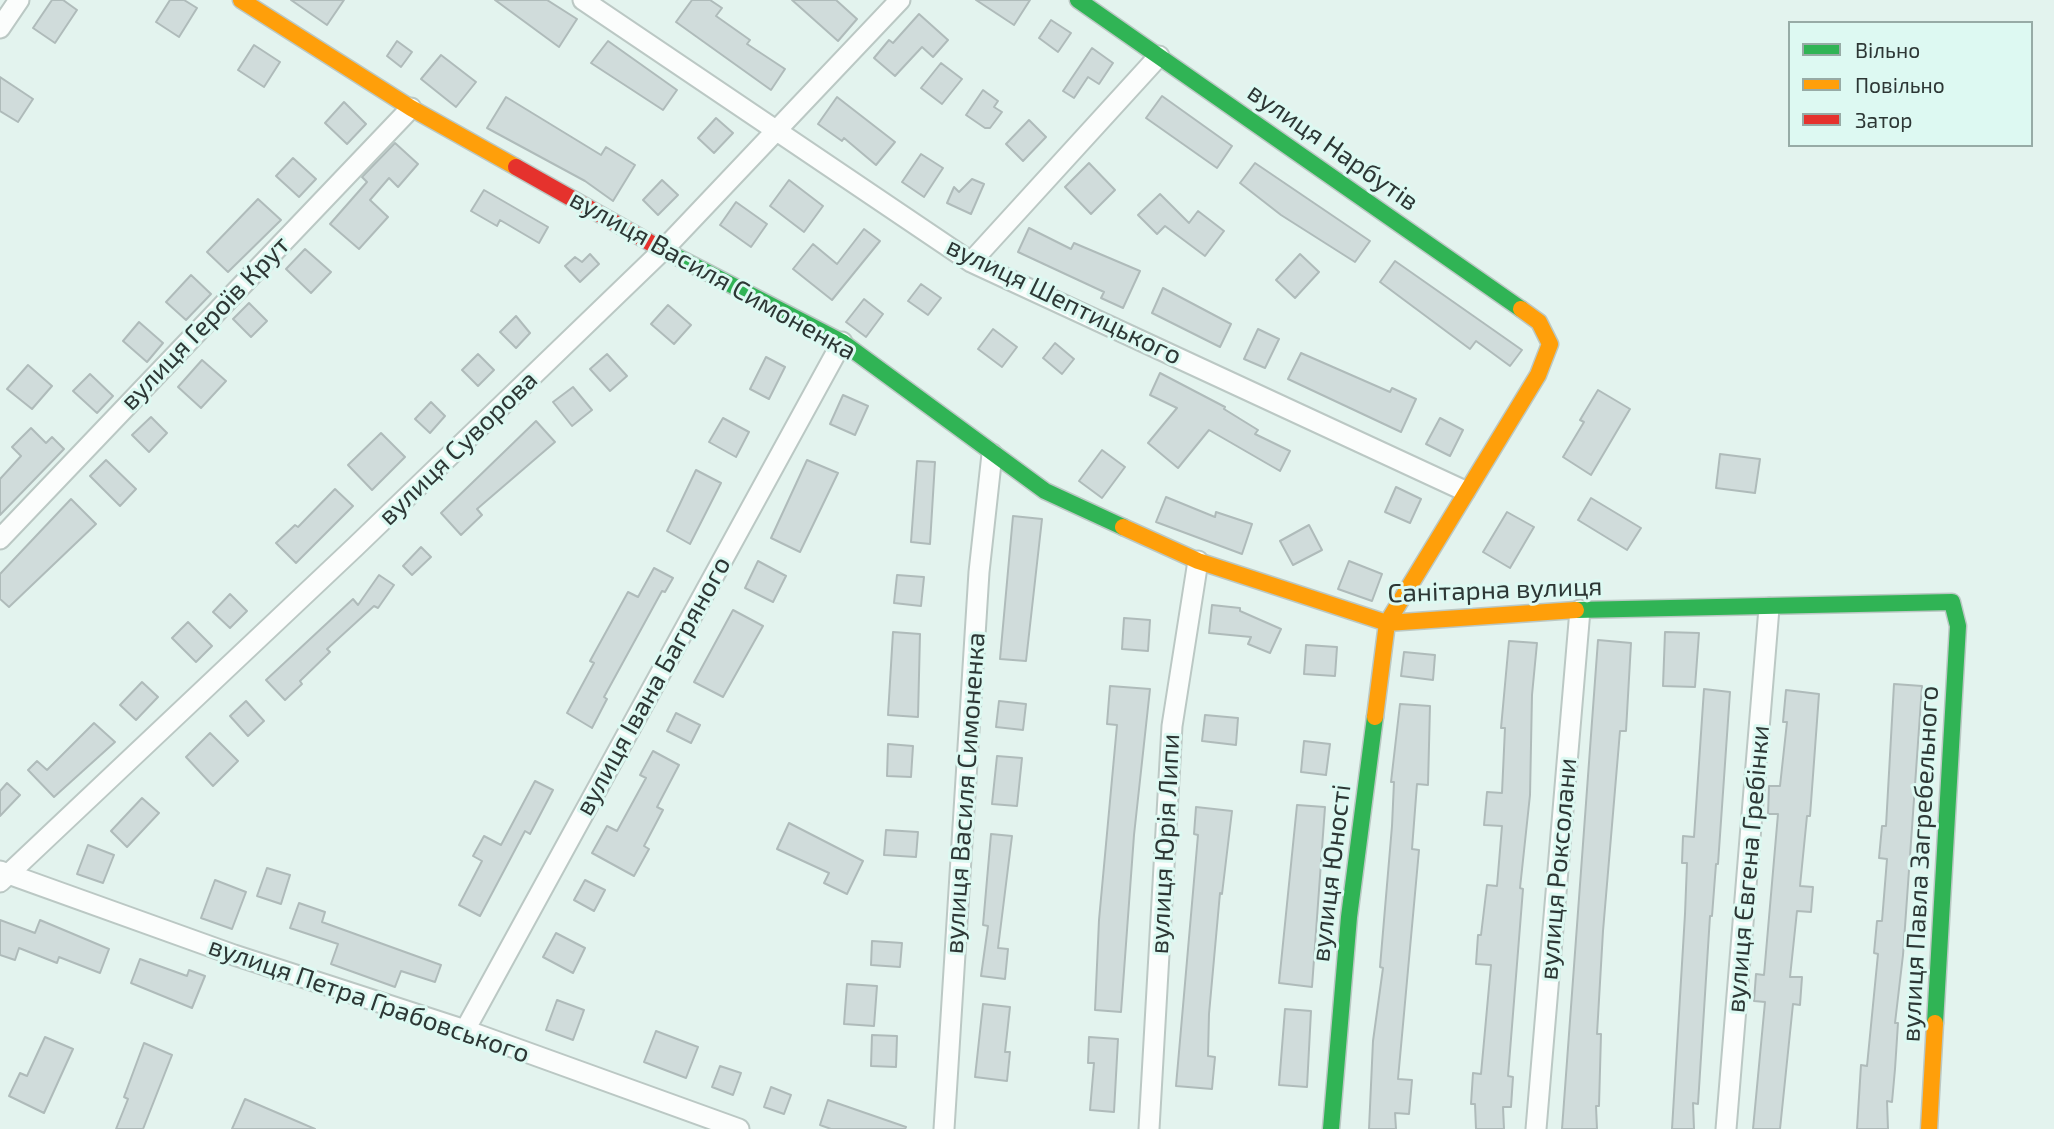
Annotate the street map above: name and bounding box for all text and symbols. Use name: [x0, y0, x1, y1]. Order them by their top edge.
legend: [1788, 21, 2033, 147]
text: Вільно: [1855, 37, 1920, 62]
text: Повільно: [1855, 72, 1945, 97]
street label: вулиця Нарбутів: [1242, 76, 1424, 218]
text: Затор: [1855, 107, 1913, 132]
street label: вулиця Василя Симоненка: [564, 183, 862, 367]
street label: вулиця Героїв Крут: [114, 230, 296, 416]
street label: вулиця Шептицького: [941, 230, 1187, 372]
street label: вулиця Суворова: [372, 364, 544, 532]
street label: вулиця Івана Багряного: [569, 551, 737, 821]
street label: Санітарна вулиця: [1387, 571, 1603, 609]
street label: вулиця Василя Симоненка: [938, 631, 992, 955]
street label: вулиця Павла Загребельного: [1895, 685, 1945, 1043]
street label: вулиця Євгена Гребінки: [1720, 724, 1776, 1014]
street label: вулиця Юрія Липи: [1144, 733, 1186, 955]
street label: вулиця Роксолани: [1533, 757, 1583, 981]
street label: вулиця Юності: [1305, 782, 1357, 964]
street label: вулиця Петра Грабовського: [204, 930, 534, 1070]

